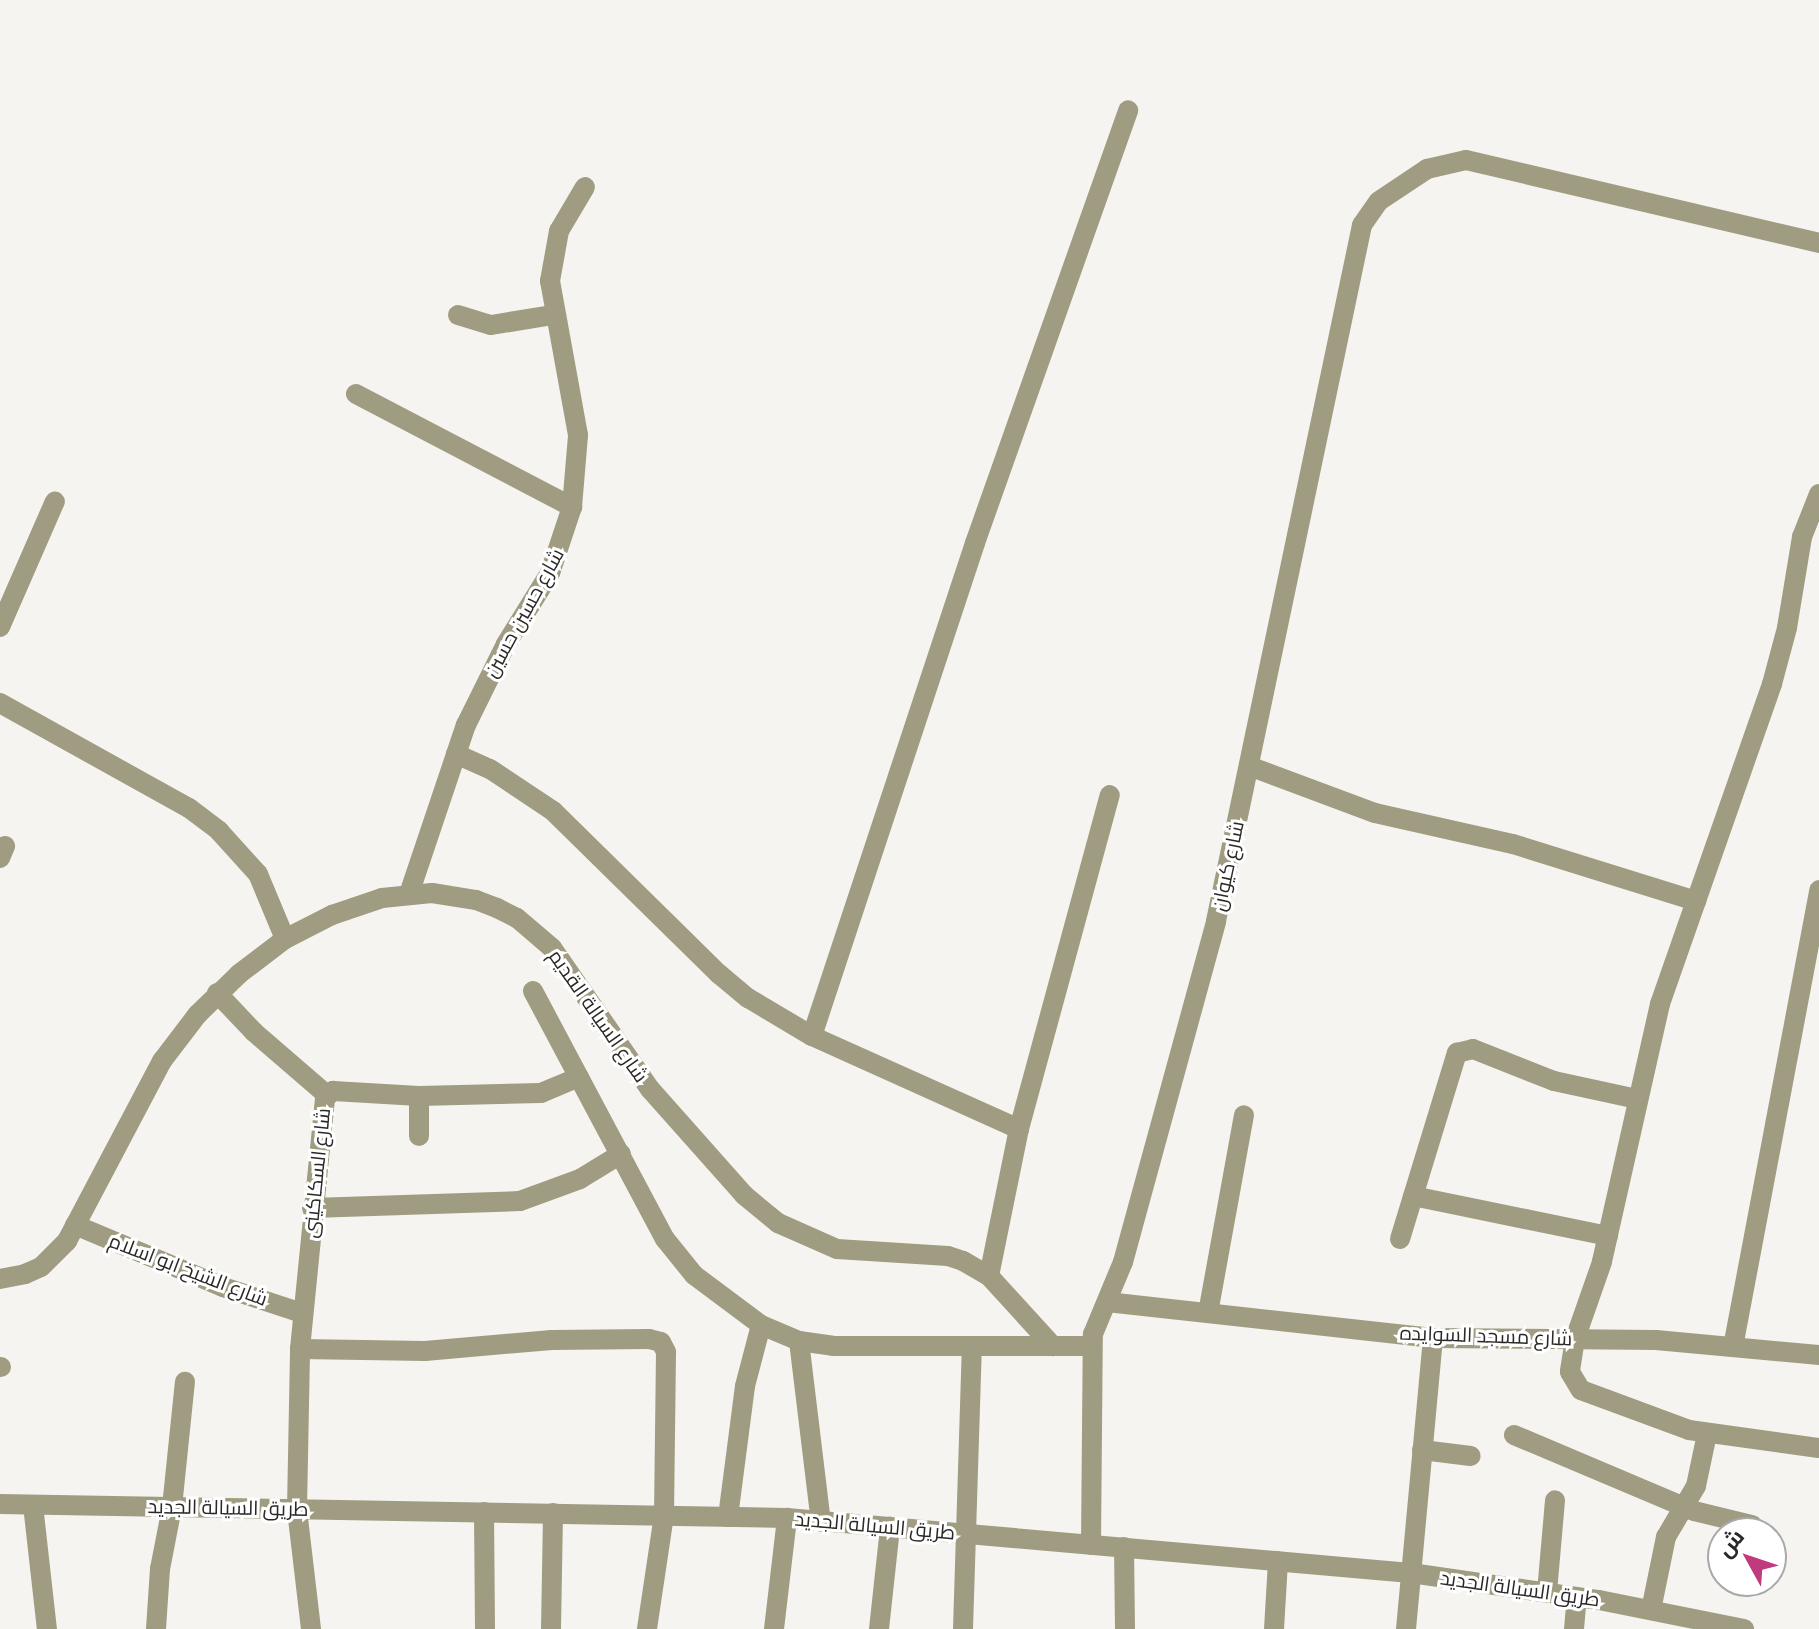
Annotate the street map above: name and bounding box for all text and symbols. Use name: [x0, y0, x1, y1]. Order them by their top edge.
street label: شارع حسين حسين: [479, 544, 569, 682]
street label: شارع كيوان: [1207, 819, 1249, 913]
street label: شارع السيالة القديم: [543, 945, 653, 1087]
street label: شارع السكاكينى: [298, 1107, 336, 1239]
street label: شارع الشيخ ابو اسلام: [105, 1229, 271, 1311]
street label: شارع مسجد السوايده: [1399, 1321, 1573, 1351]
street label: طريق السيالة الجديد: [147, 1495, 309, 1521]
street label: طريق السيالة الجديد: [794, 1507, 956, 1545]
north arrow: [1707, 1517, 1787, 1597]
text: ش: [1710, 1523, 1750, 1563]
street label: طريق السيالة الجديد: [1439, 1566, 1601, 1612]

